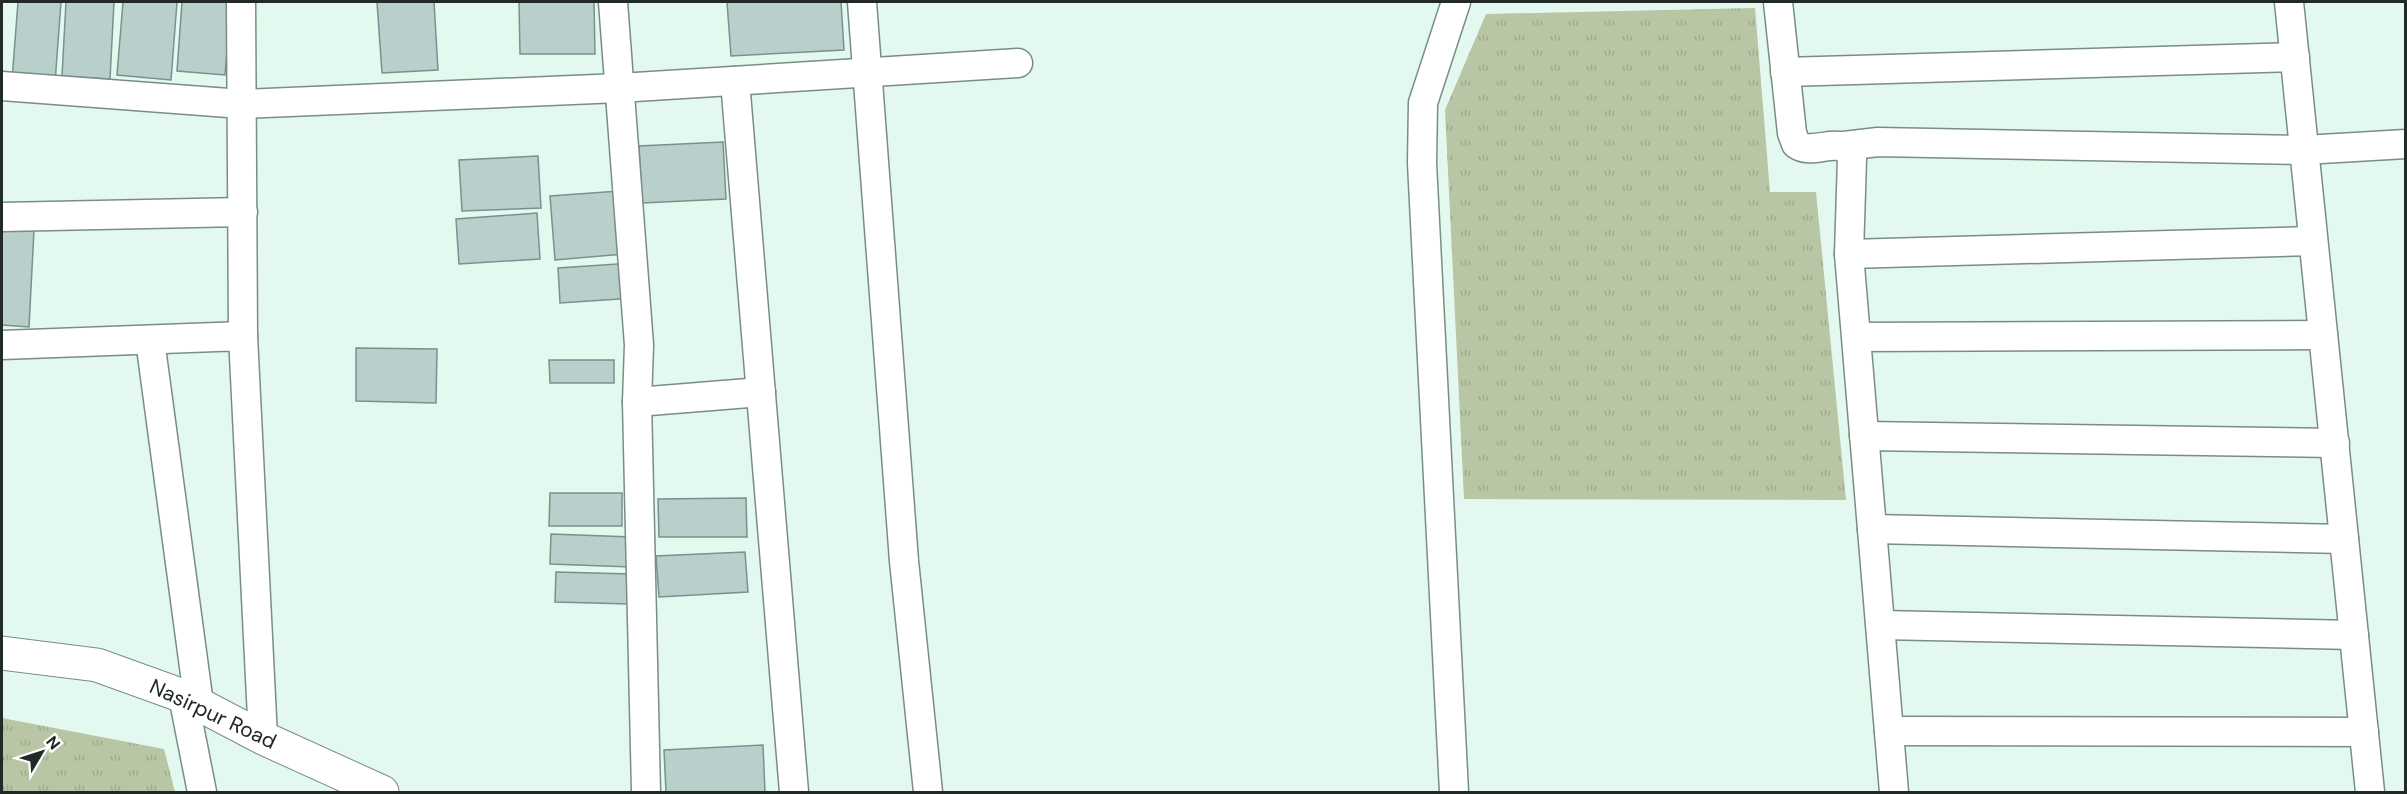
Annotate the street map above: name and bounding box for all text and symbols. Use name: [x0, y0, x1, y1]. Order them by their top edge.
street label: Nasirpur Road: [145, 672, 281, 756]
north arrow: [12, 722, 72, 782]
text: N: [41, 732, 65, 754]

